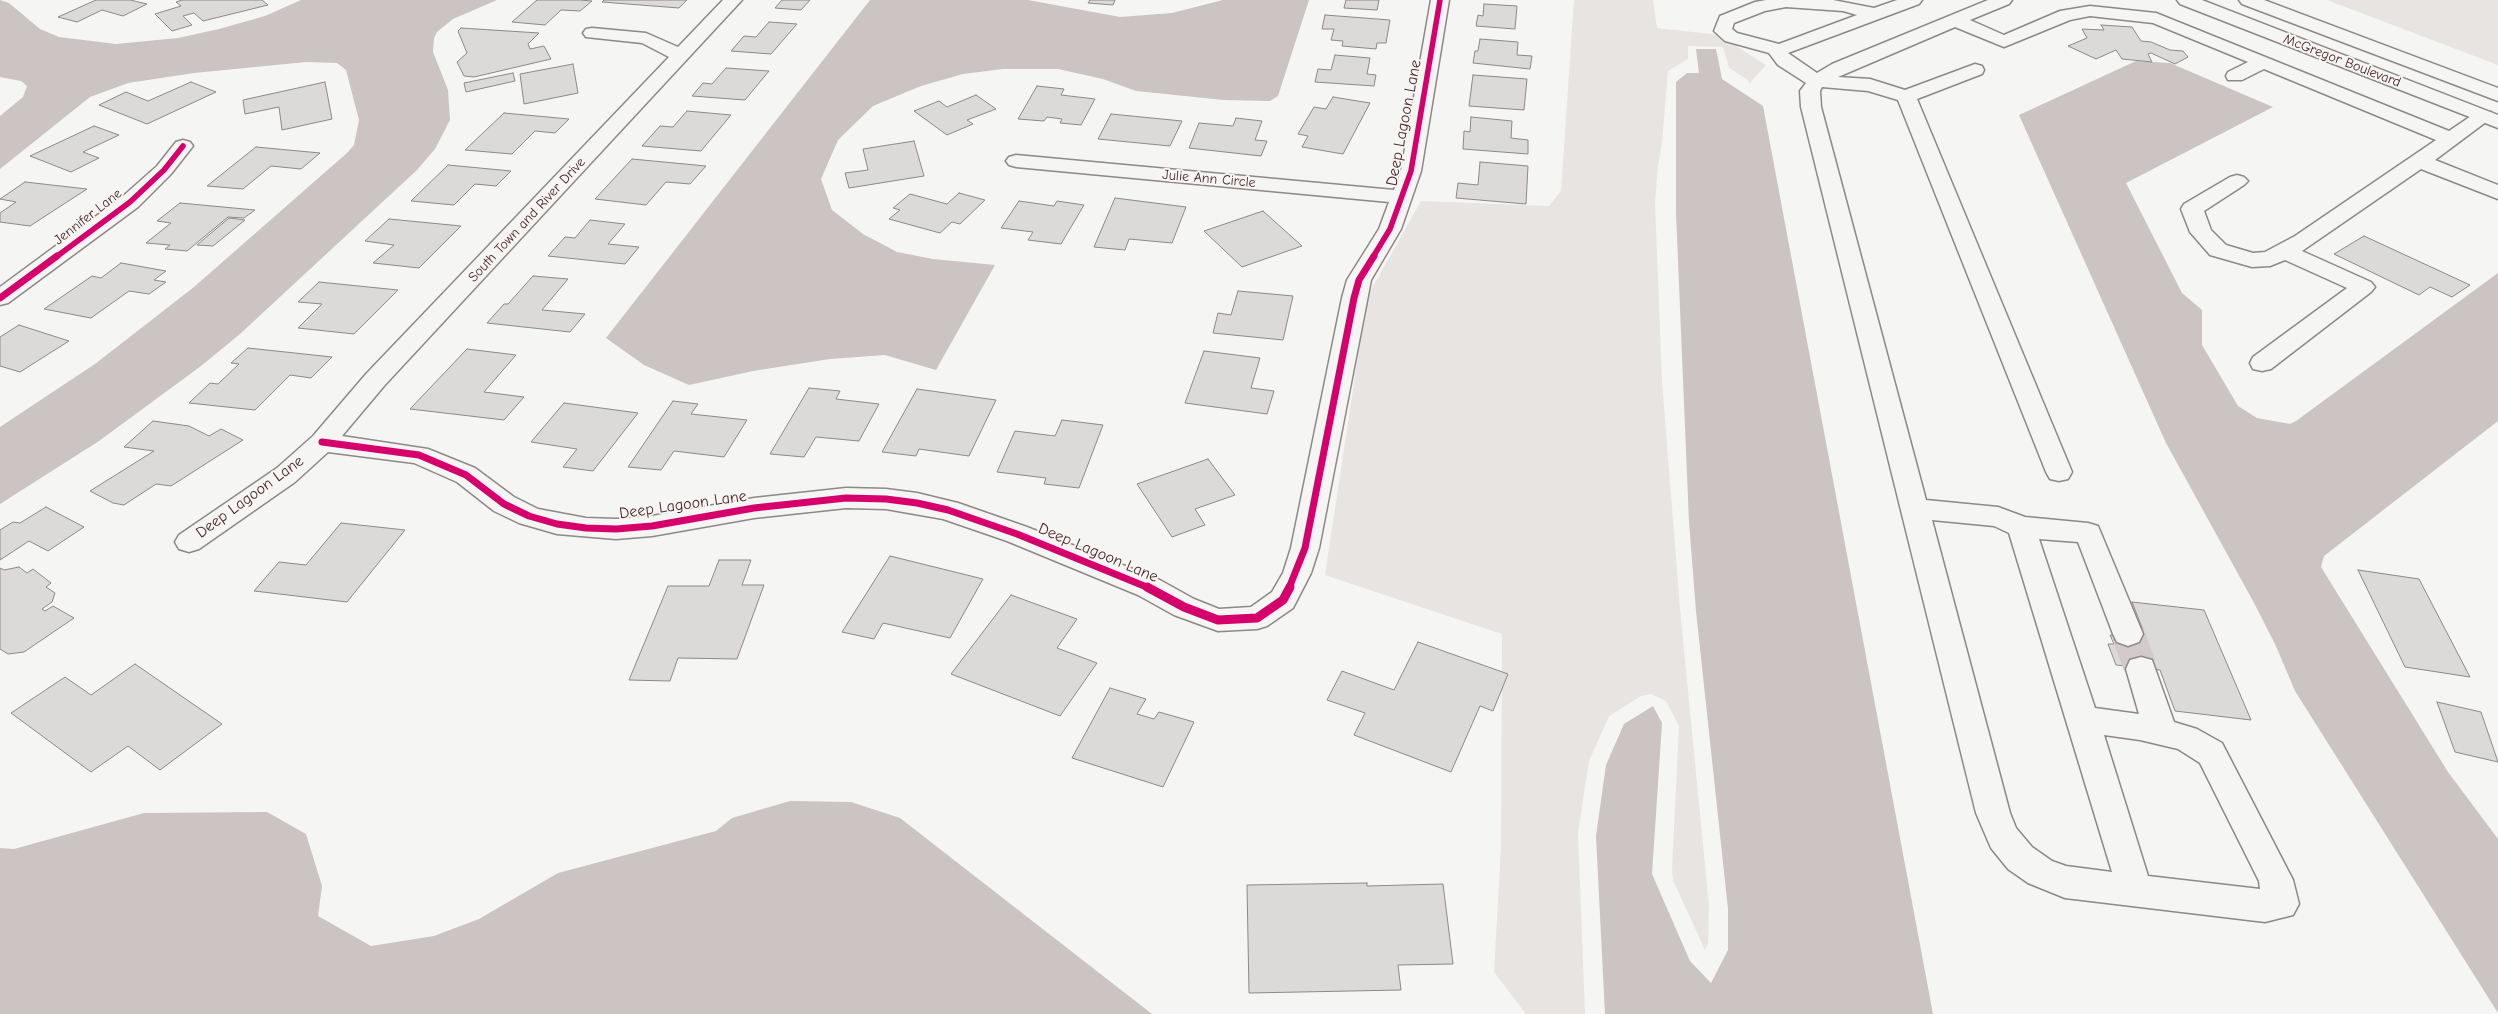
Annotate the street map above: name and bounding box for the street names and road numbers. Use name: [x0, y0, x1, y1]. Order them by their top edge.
street label: McGregor Boulevard: [2281, 31, 2403, 91]
street label: Deep Lagoon Lane: [1382, 58, 1426, 188]
street label: South Town and River Drive: [465, 154, 589, 286]
street label: Julie Ann Circle: [1162, 167, 1256, 191]
street label: Jennifer Lane: [51, 185, 125, 249]
street label: Deep Lagoon Lane: [192, 452, 308, 542]
street label: Deep Lagoon Lane: [618, 487, 748, 523]
street label: Deep Lagoon Lane: [1035, 519, 1161, 587]

